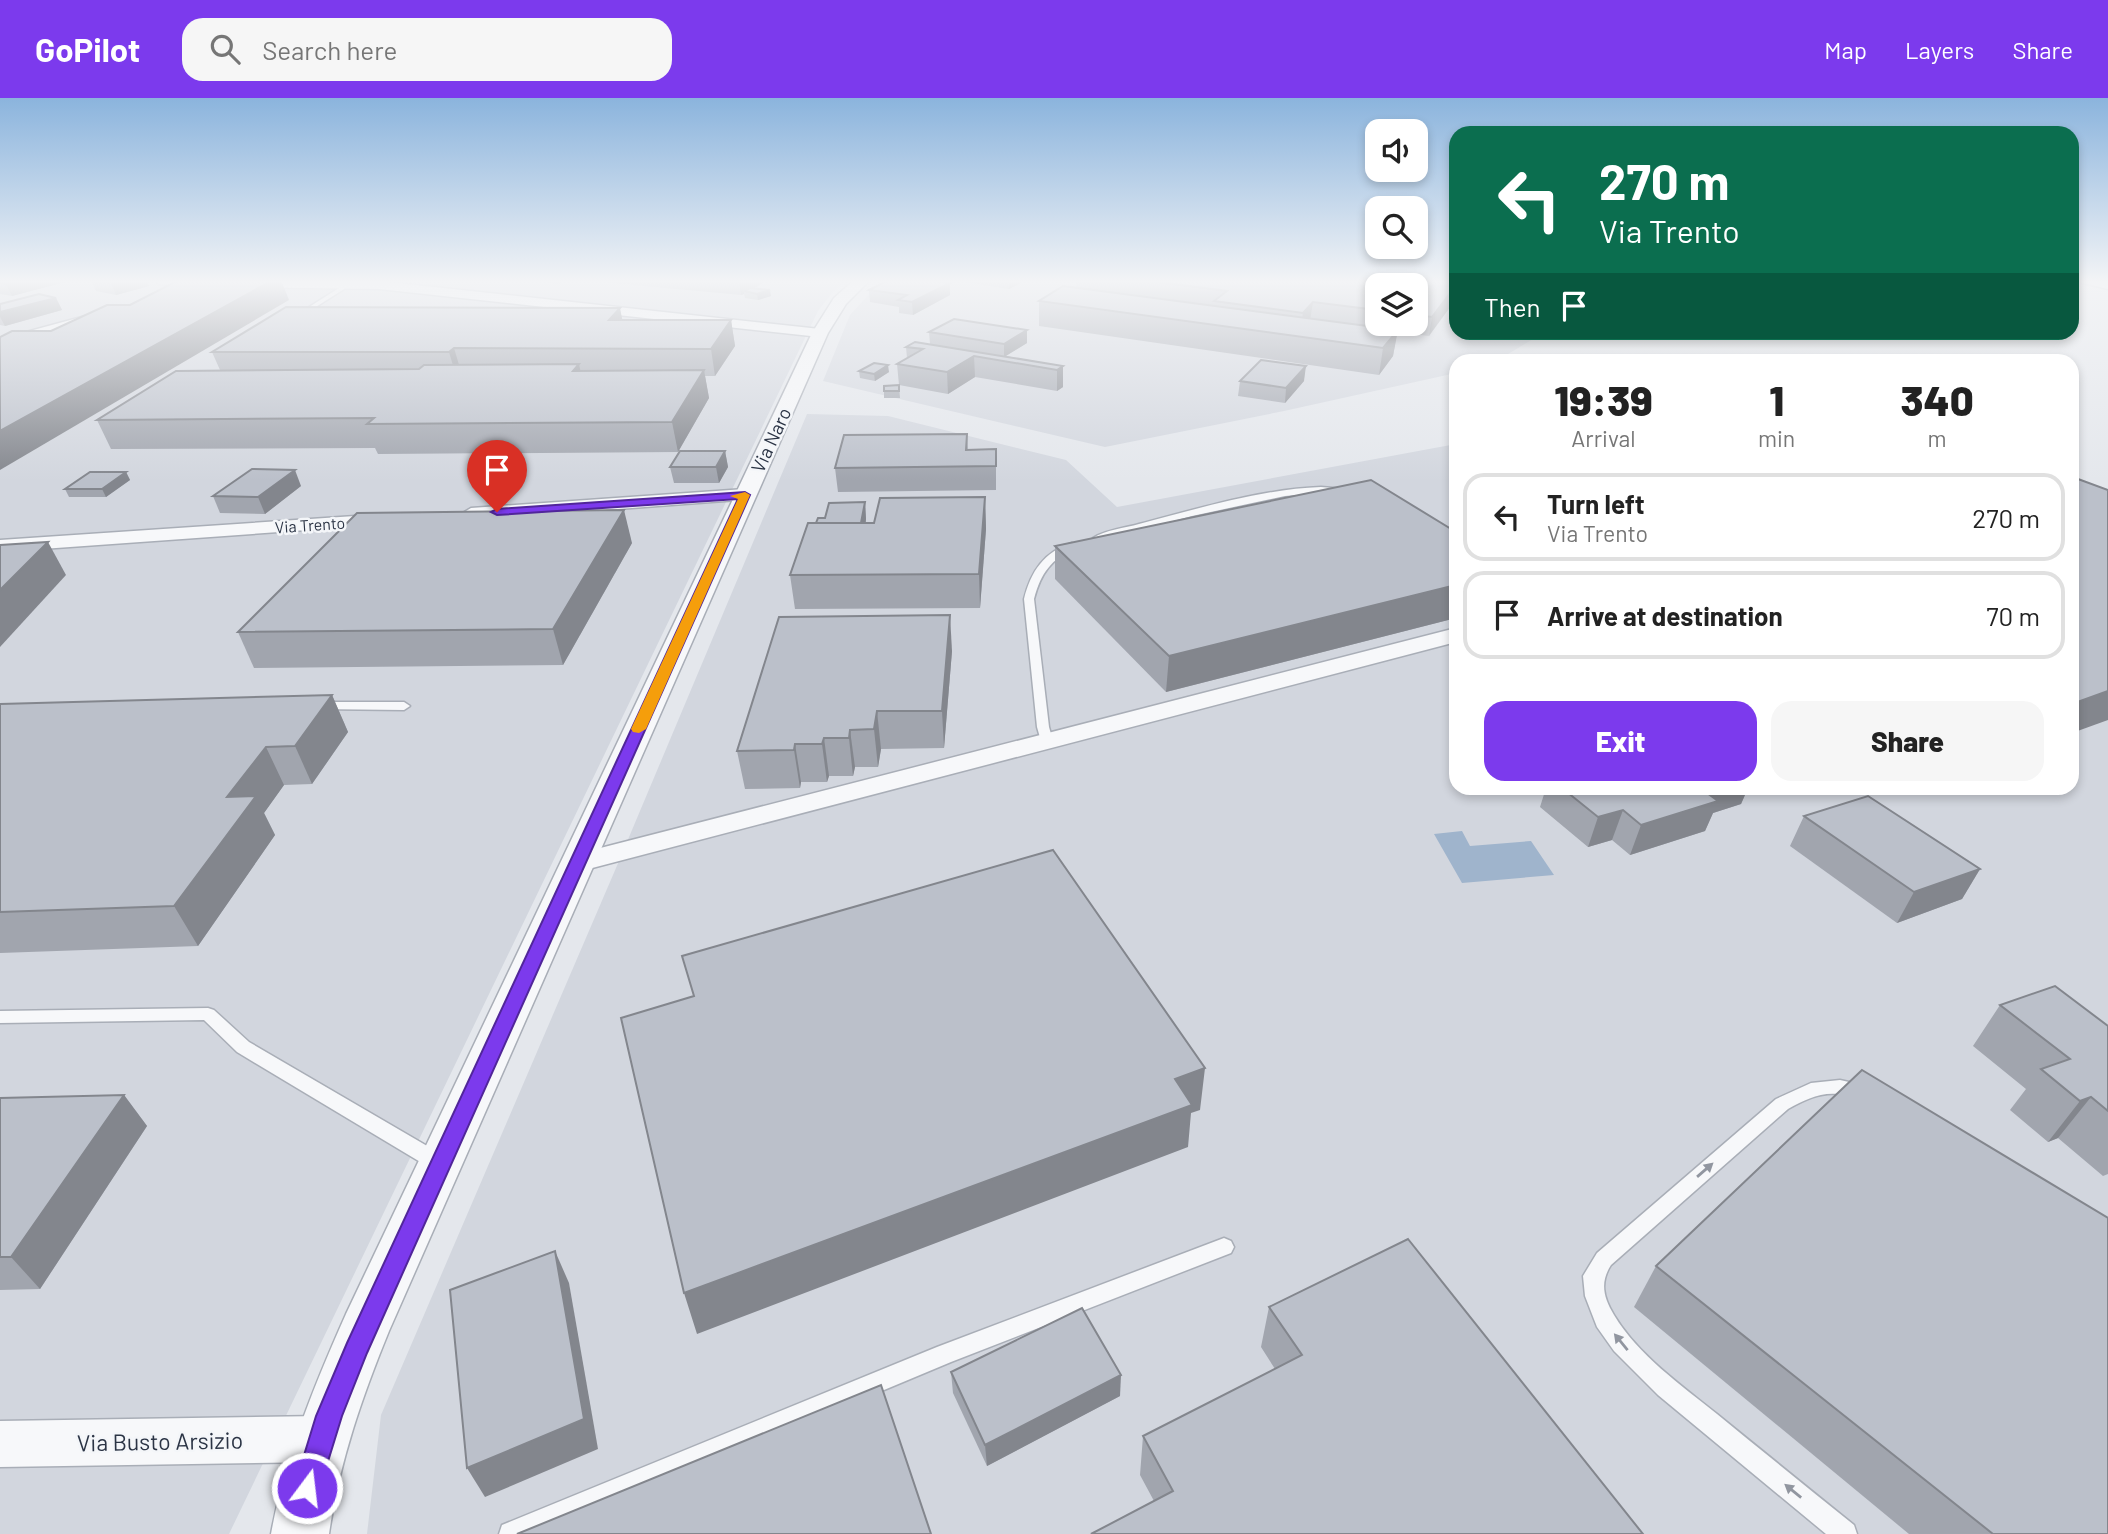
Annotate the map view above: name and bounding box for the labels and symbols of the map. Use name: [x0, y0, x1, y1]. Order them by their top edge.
street label: Via Naro: [745, 404, 796, 476]
pin: [467, 440, 527, 512]
street label: Via Trento: [274, 513, 346, 536]
one-way arrow: [1696, 1162, 1714, 1178]
one-way arrow: [1614, 1333, 1629, 1350]
street label: Via Busto Arsizio: [77, 1426, 243, 1456]
position arrow: [270, 1451, 344, 1525]
one-way arrow: [1784, 1484, 1801, 1499]

